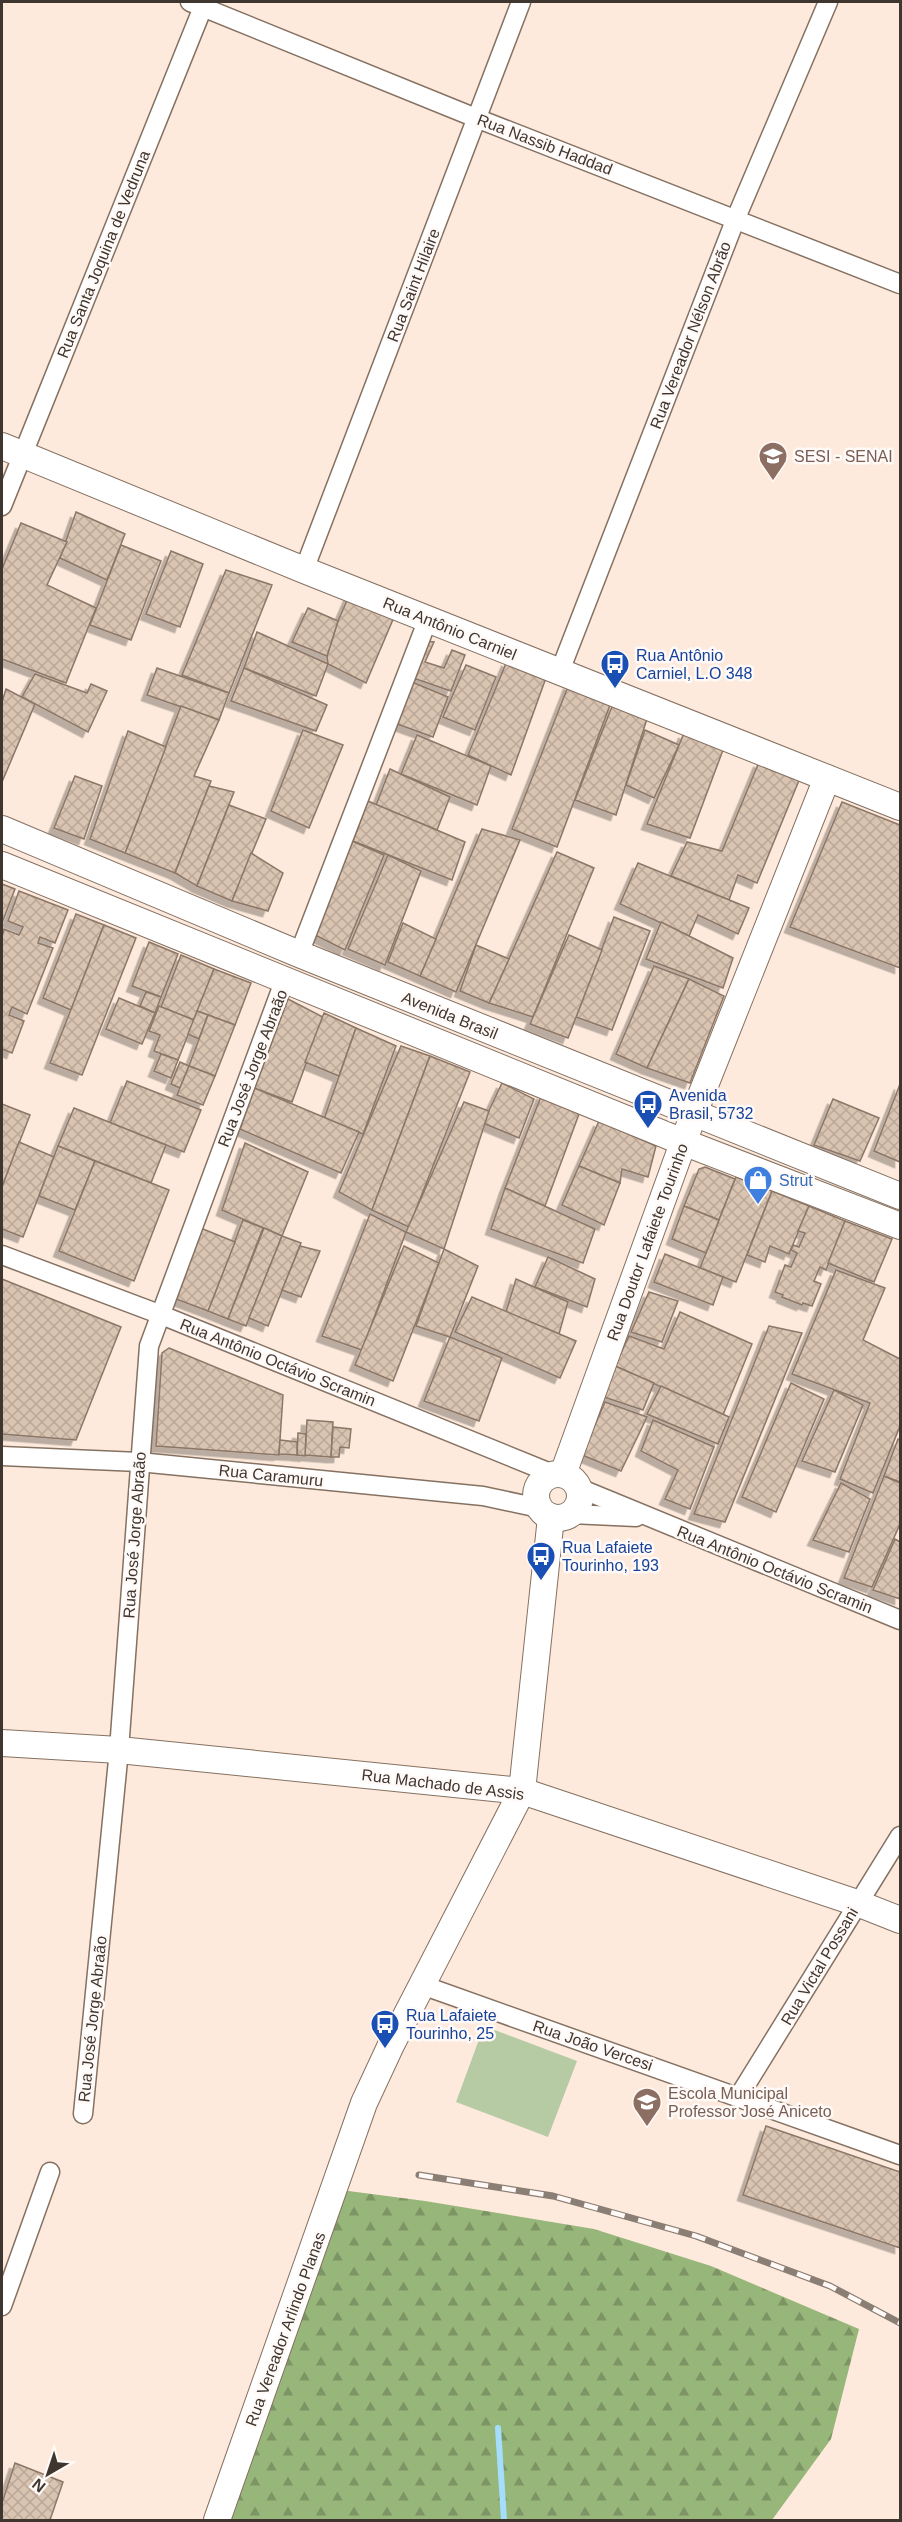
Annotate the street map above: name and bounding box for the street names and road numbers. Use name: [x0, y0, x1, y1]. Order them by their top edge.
street label: Rua Nassib Haddad: [475, 111, 615, 178]
street label: Rua Santa Joquina de Vedruna: [54, 148, 153, 360]
street label: Rua Saint Hilaire: [384, 226, 443, 344]
street label: Rua Vereador Nélson Abrão: [647, 239, 734, 431]
street label: Rua Antônio Carniel: [381, 594, 519, 663]
street label: Rua José Jorge Abraão: [215, 987, 290, 1149]
street label: Avenida Brasil: [399, 988, 500, 1042]
street label: Rua Doutor Lafaiete Tourinho: [604, 1141, 691, 1343]
street label: Rua Antônio Octávio Scramin: [178, 1315, 378, 1409]
street label: Rua José Jorge Abraão: [120, 1451, 149, 1619]
street label: Rua Caramuru: [218, 1462, 324, 1489]
street label: Rua Antônio Octávio Scramin: [675, 1522, 875, 1616]
street label: Rua Machado de Assis: [361, 1766, 525, 1803]
street label: Rua Victal Possani: [778, 1904, 861, 2028]
street label: Rua José Jorge Abraão: [75, 1935, 110, 2103]
street label: Rua João Vercesi: [531, 2017, 655, 2074]
street label: Rua Vereador Arlindo Planas: [242, 2230, 329, 2429]

